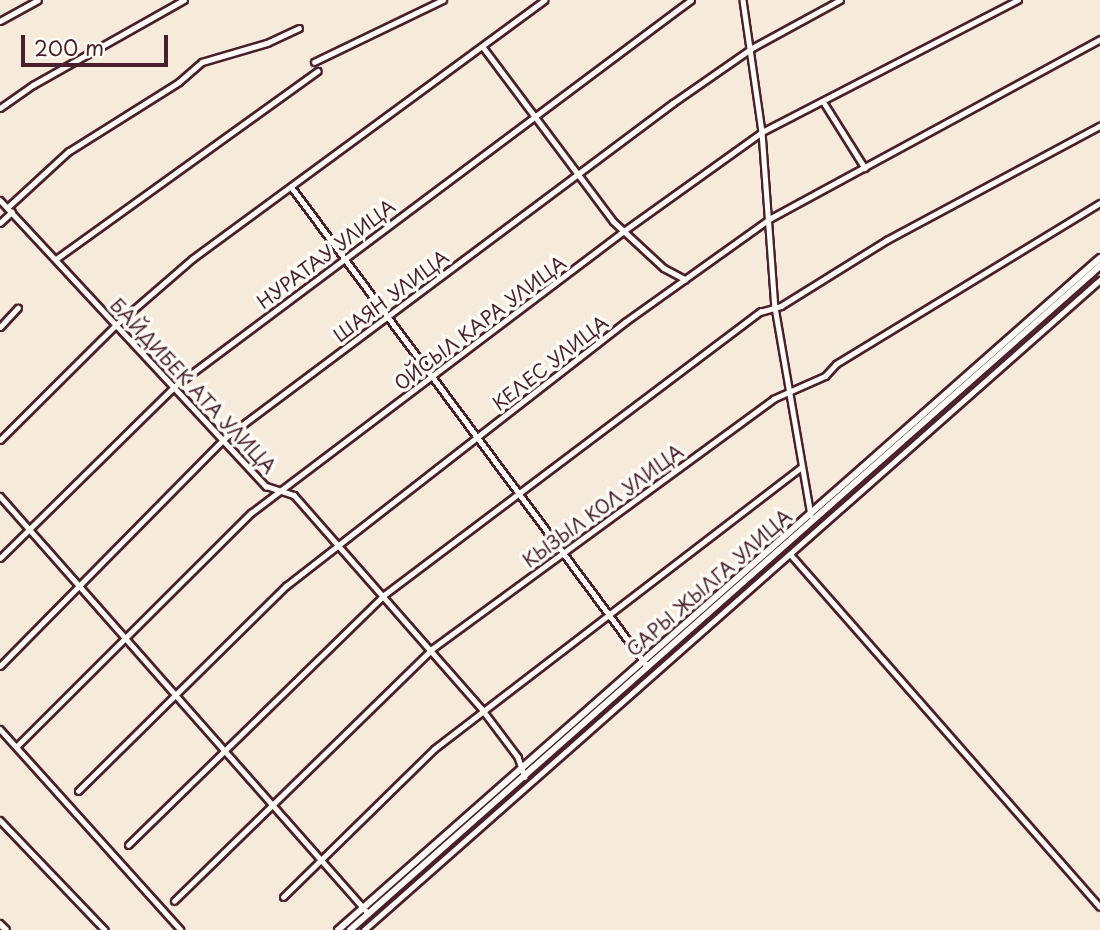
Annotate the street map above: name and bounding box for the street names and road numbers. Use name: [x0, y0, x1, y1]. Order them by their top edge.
street label: НУРАТАУ УЛИЦА: [252, 194, 400, 314]
street label: ШАЯН УЛИЦА: [328, 245, 454, 347]
street label: ОЙСЫЛ КАРА УЛИЦА: [390, 251, 570, 395]
street label: БАЙДИБЕК АТА УЛИЦА: [106, 294, 280, 478]
street label: КЕЛЕС УЛИЦА: [488, 311, 612, 415]
street label: КЫЗЫЛ КОЛ УЛИЦА: [516, 439, 690, 573]
street label: САРЫ ЖЫЛГА УЛИЦА: [622, 505, 796, 661]

